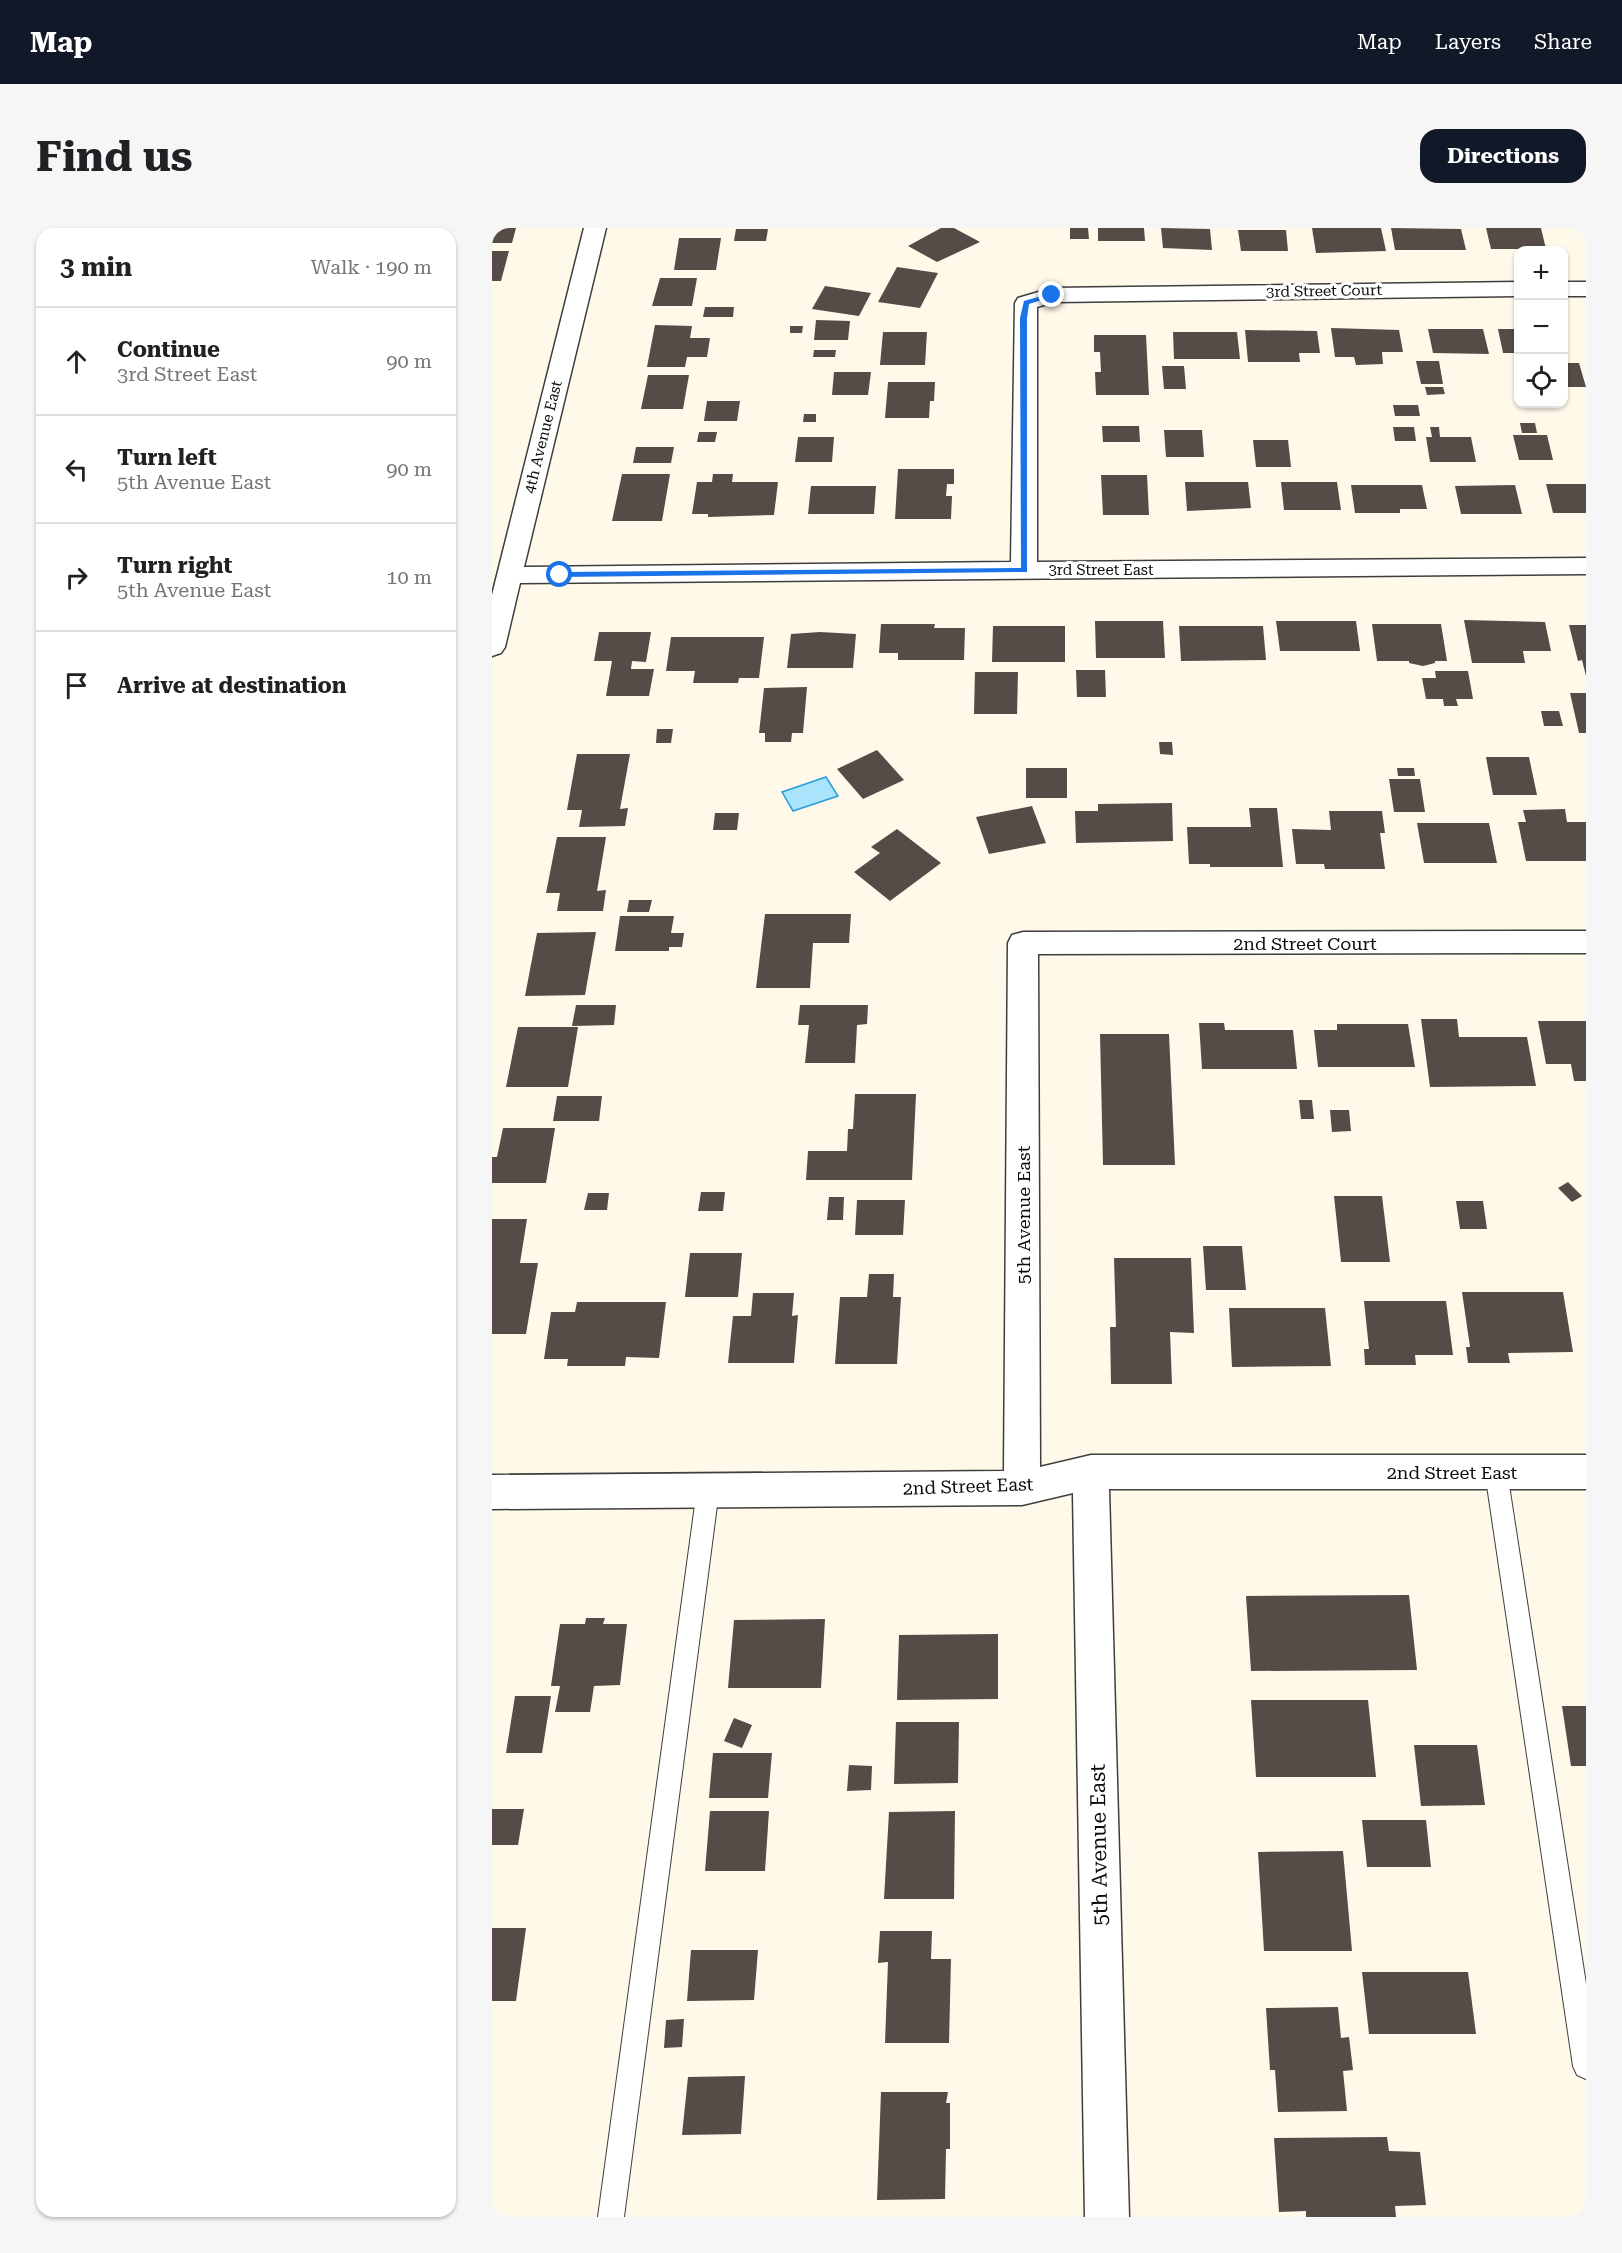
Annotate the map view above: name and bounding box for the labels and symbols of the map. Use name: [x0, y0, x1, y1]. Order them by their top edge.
route end: [1038, 281, 1064, 307]
street label: 3rd Street Court: [1266, 281, 1383, 301]
street label: 4th Avenue East: [520, 378, 566, 495]
route start: [546, 561, 572, 587]
street label: 3rd Street East: [1048, 561, 1154, 579]
street label: 2nd Street Court: [1233, 933, 1377, 954]
street label: 5th Avenue East: [1013, 1145, 1034, 1284]
street label: 2nd Street East: [1387, 1462, 1518, 1483]
street label: 2nd Street East: [902, 1473, 1034, 1499]
street label: 5th Avenue East: [1086, 1764, 1112, 1926]

